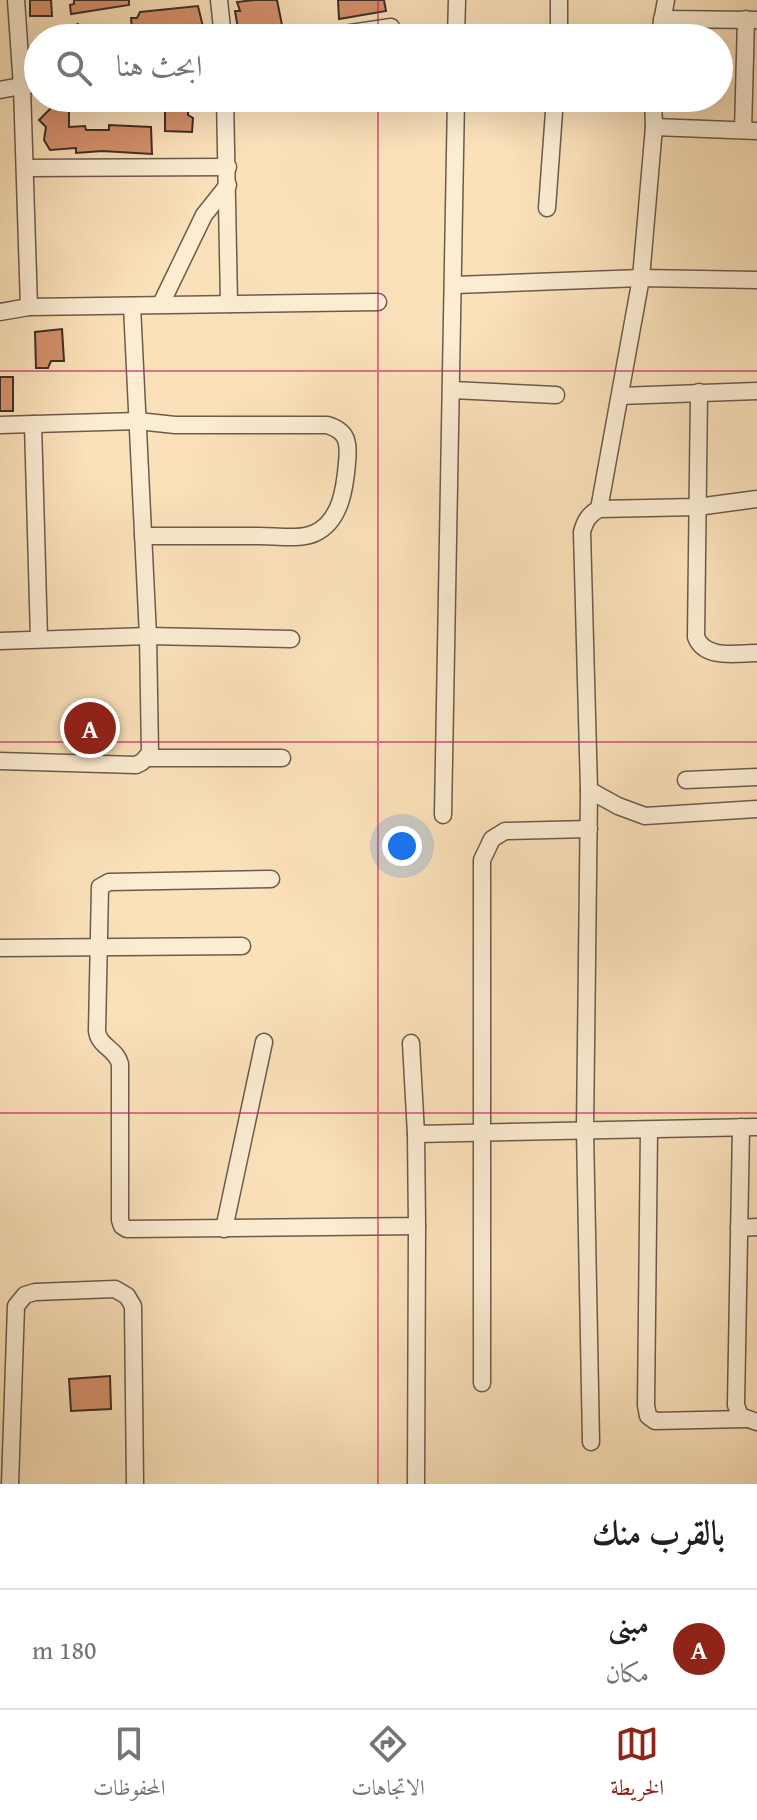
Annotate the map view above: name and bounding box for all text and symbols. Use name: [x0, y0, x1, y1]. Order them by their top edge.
search box: [24, 24, 733, 112]
text: ابحث هنا: [116, 43, 203, 87]
icon: search: [52, 46, 96, 90]
pin: A: [64, 698, 116, 758]
your location: [382, 826, 422, 866]
text: بالقرب منك: [592, 1507, 725, 1556]
text: مبنى: [608, 1601, 649, 1645]
text: 180 m: [32, 1630, 97, 1669]
text: A: [691, 1630, 707, 1669]
text: مكان: [605, 1653, 649, 1692]
tab: المحفوظات: [93, 1722, 165, 1809]
tab: الاتجاهات: [351, 1722, 425, 1809]
tab: الخريطة: [611, 1722, 664, 1809]

